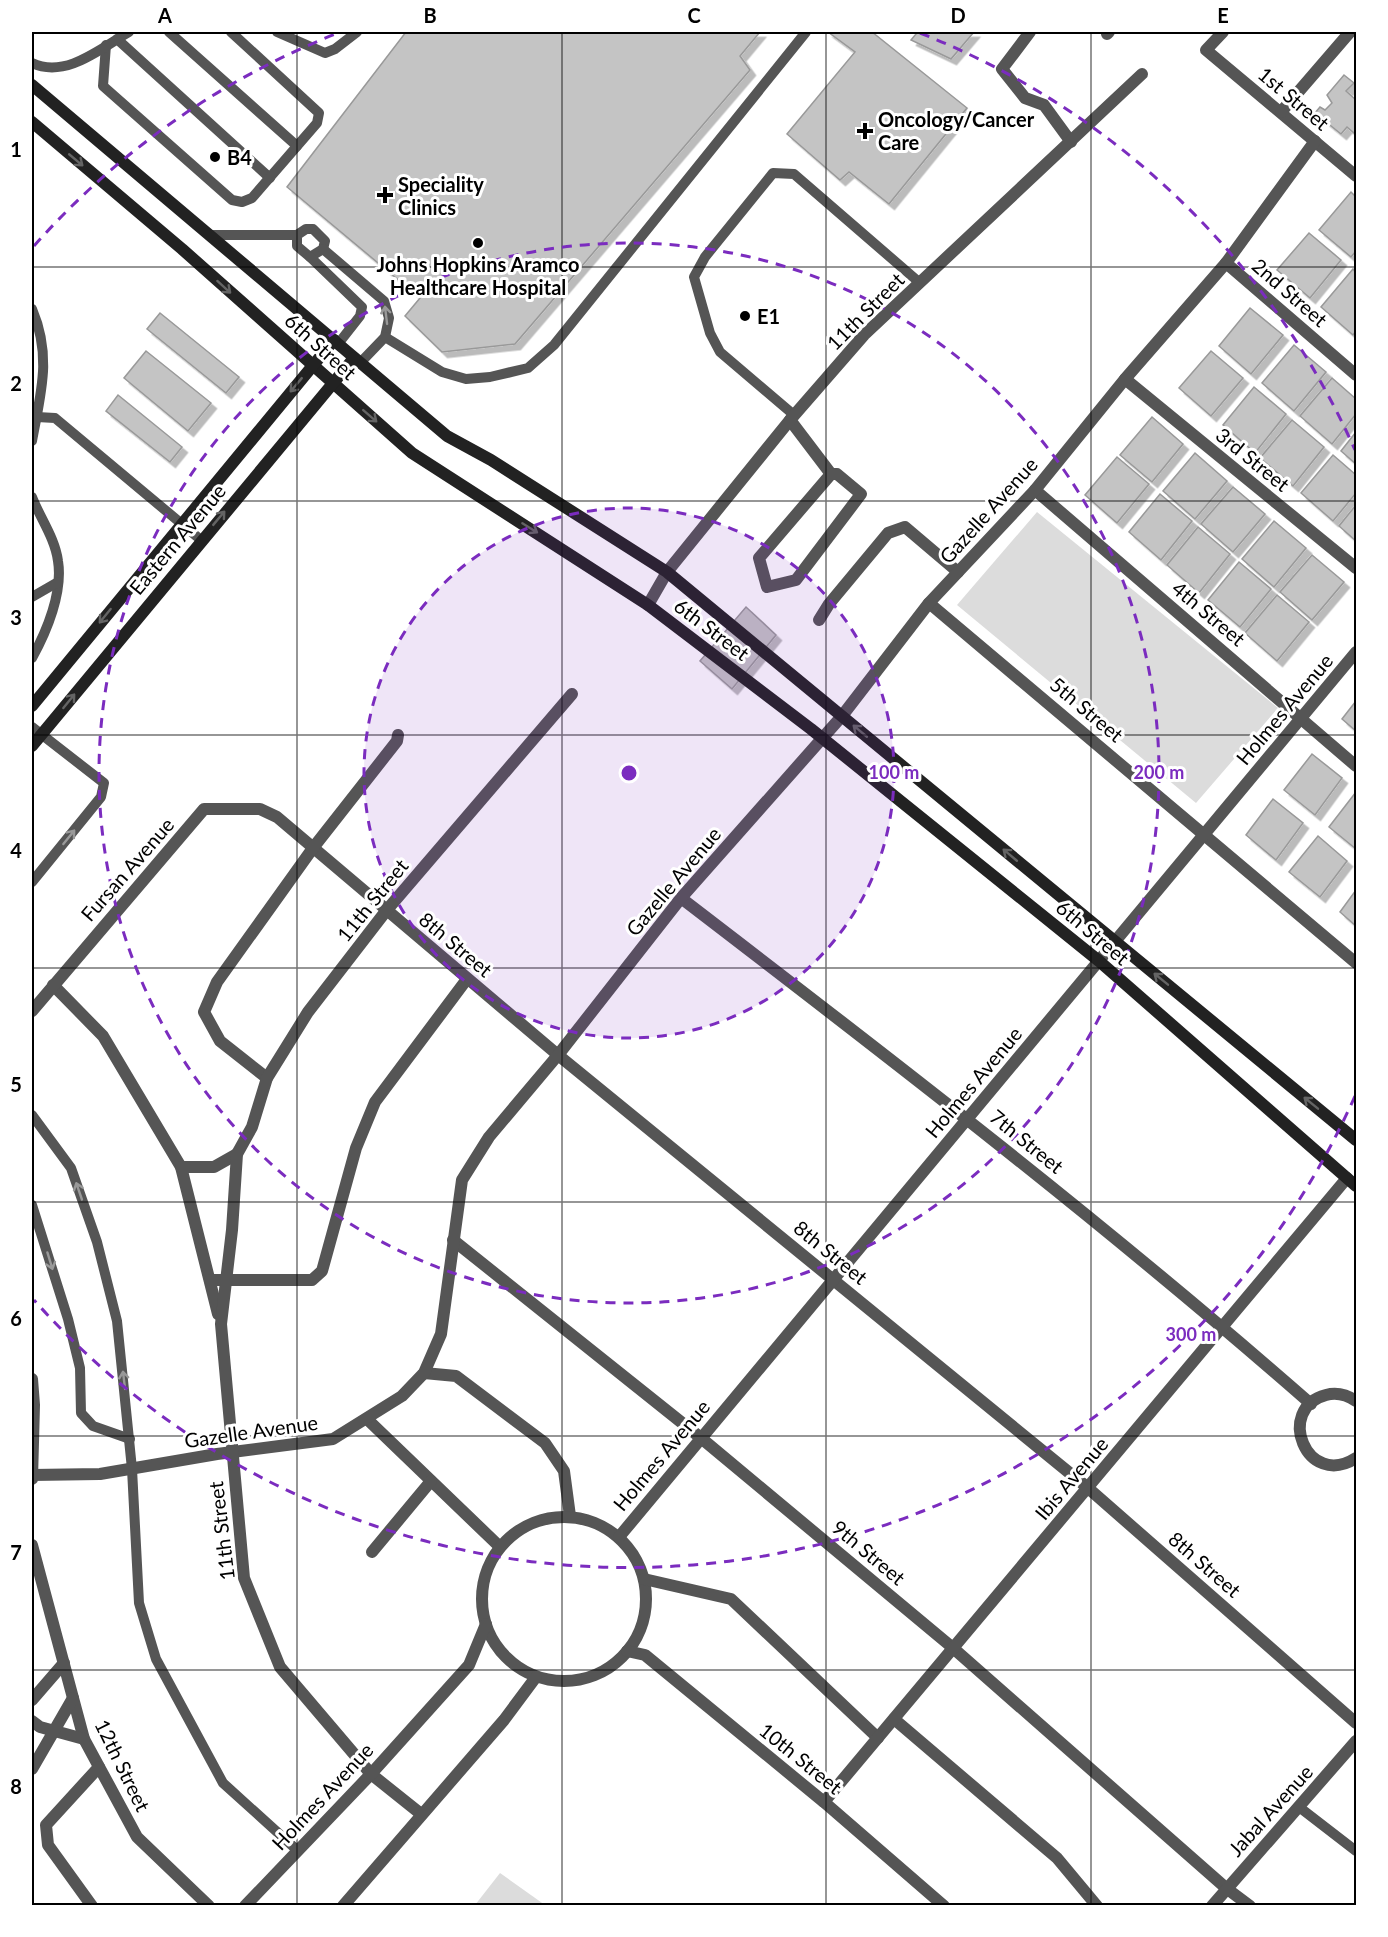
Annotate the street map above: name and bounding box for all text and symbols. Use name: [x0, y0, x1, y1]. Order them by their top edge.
text: A: [157, 3, 172, 27]
text: B: [423, 3, 437, 27]
text: C: [687, 3, 701, 27]
text: D: [950, 3, 966, 27]
text: E: [1217, 3, 1229, 27]
street label: 1st Street: [1254, 61, 1334, 135]
place label: Oncology/Cancer Care: [878, 107, 1035, 154]
marker: Oncology/Cancer Care: [856, 122, 874, 140]
text: 1: [10, 137, 22, 161]
place label: B4: [227, 145, 252, 169]
marker: B4: [208, 150, 222, 164]
one-way arrow: [68, 153, 83, 167]
place label: Speciality Clinics: [398, 172, 484, 219]
marker: Speciality Clinics: [376, 186, 394, 204]
marker: Johns Hopkins Aramco Healthcare Hospital: [471, 236, 485, 250]
place label: Johns Hopkins Aramco Healthcare Hospital: [377, 252, 580, 299]
street label: 2nd Street: [1248, 253, 1332, 331]
street label: 11th Street: [821, 267, 909, 355]
one-way arrow: [217, 280, 232, 294]
place label: E1: [757, 304, 780, 328]
one-way arrow: [381, 306, 392, 325]
street label: 6th Street: [280, 308, 362, 384]
marker: E1: [738, 309, 752, 323]
text: 2: [10, 371, 22, 395]
one-way arrow: [290, 377, 303, 393]
one-way arrow: [362, 409, 377, 423]
street label: 3rd Street: [1211, 422, 1295, 496]
street label: Gazelle Avenue: [934, 452, 1042, 568]
street label: Eastern Avenue: [124, 479, 230, 599]
one-way arrow: [213, 510, 226, 526]
one-way arrow: [521, 522, 538, 534]
street label: 4th Street: [1168, 576, 1250, 650]
street label: 6th Street: [670, 593, 754, 665]
text: 3: [10, 605, 22, 629]
one-way arrow: [99, 608, 112, 624]
street label: Holmes Avenue: [1231, 649, 1337, 769]
street label: 5th Street: [1046, 672, 1128, 746]
one-way arrow: [62, 693, 75, 709]
one-way arrow: [853, 724, 868, 738]
text: 100 m: [869, 761, 919, 783]
text: 200 m: [1134, 761, 1184, 783]
centre of rings: [619, 763, 639, 783]
street label: Fursan Avenue: [76, 812, 178, 926]
street label: Gazelle Avenue: [621, 822, 725, 940]
one-way arrow: [62, 829, 75, 845]
text: 4: [10, 838, 22, 862]
one-way arrow: [1002, 849, 1018, 862]
street label: 11th Street: [331, 854, 413, 946]
street label: 6th Street: [1052, 895, 1134, 969]
street label: 8th Street: [415, 907, 497, 981]
one-way arrow: [1153, 973, 1169, 986]
street label: Holmes Avenue: [920, 1022, 1026, 1142]
text: 5: [10, 1072, 22, 1096]
one-way arrow: [1303, 1097, 1319, 1110]
street label: 7th Street: [985, 1104, 1069, 1178]
one-way arrow: [73, 1182, 84, 1201]
street label: 8th Street: [789, 1215, 873, 1289]
one-way arrow: [45, 1251, 56, 1270]
text: 6: [10, 1306, 22, 1330]
text: 300 m: [1166, 1323, 1216, 1345]
one-way arrow: [119, 1371, 130, 1391]
street label: Holmes Avenue: [608, 1395, 714, 1515]
street label: Gazelle Avenue: [183, 1410, 319, 1452]
street label: Ibis Avenue: [1029, 1432, 1113, 1524]
street label: 11th Street: [203, 1480, 239, 1582]
street label: 9th Street: [828, 1515, 910, 1589]
street label: 8th Street: [1164, 1526, 1246, 1602]
text: 7: [10, 1540, 22, 1564]
street label: 12th Street: [90, 1715, 156, 1815]
street label: 10th Street: [755, 1717, 847, 1799]
street label: Holmes Avenue: [266, 1738, 378, 1854]
street label: Jabal Avenue: [1223, 1759, 1317, 1861]
text: 8: [10, 1774, 22, 1798]

